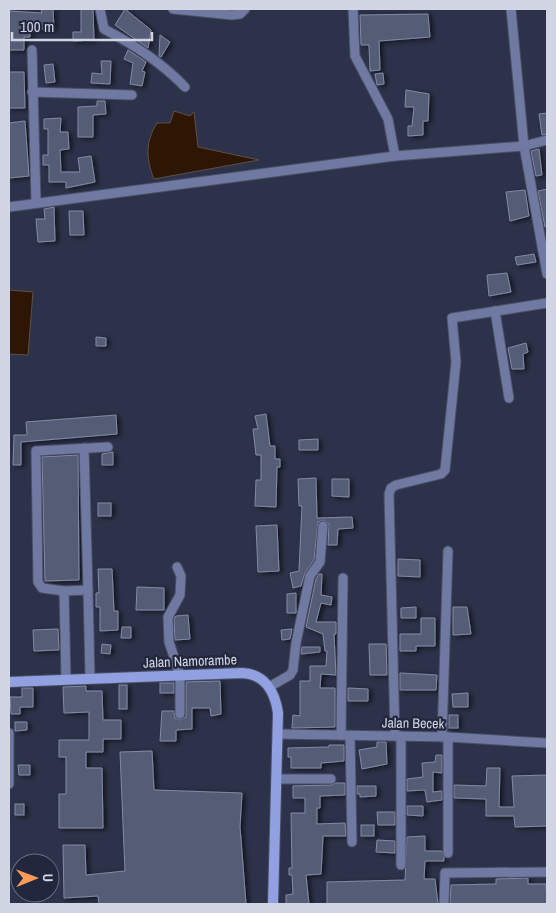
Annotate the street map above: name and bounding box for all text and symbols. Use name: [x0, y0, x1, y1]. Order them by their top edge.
scale bar: [12, 10, 152, 42]
text: 100 m: [20, 16, 54, 37]
street label: Jalan Namorambe: [143, 650, 237, 672]
street label: Jalan Becek: [382, 713, 445, 733]
north arrow: [10, 853, 60, 903]
text: U: [39, 873, 57, 882]

